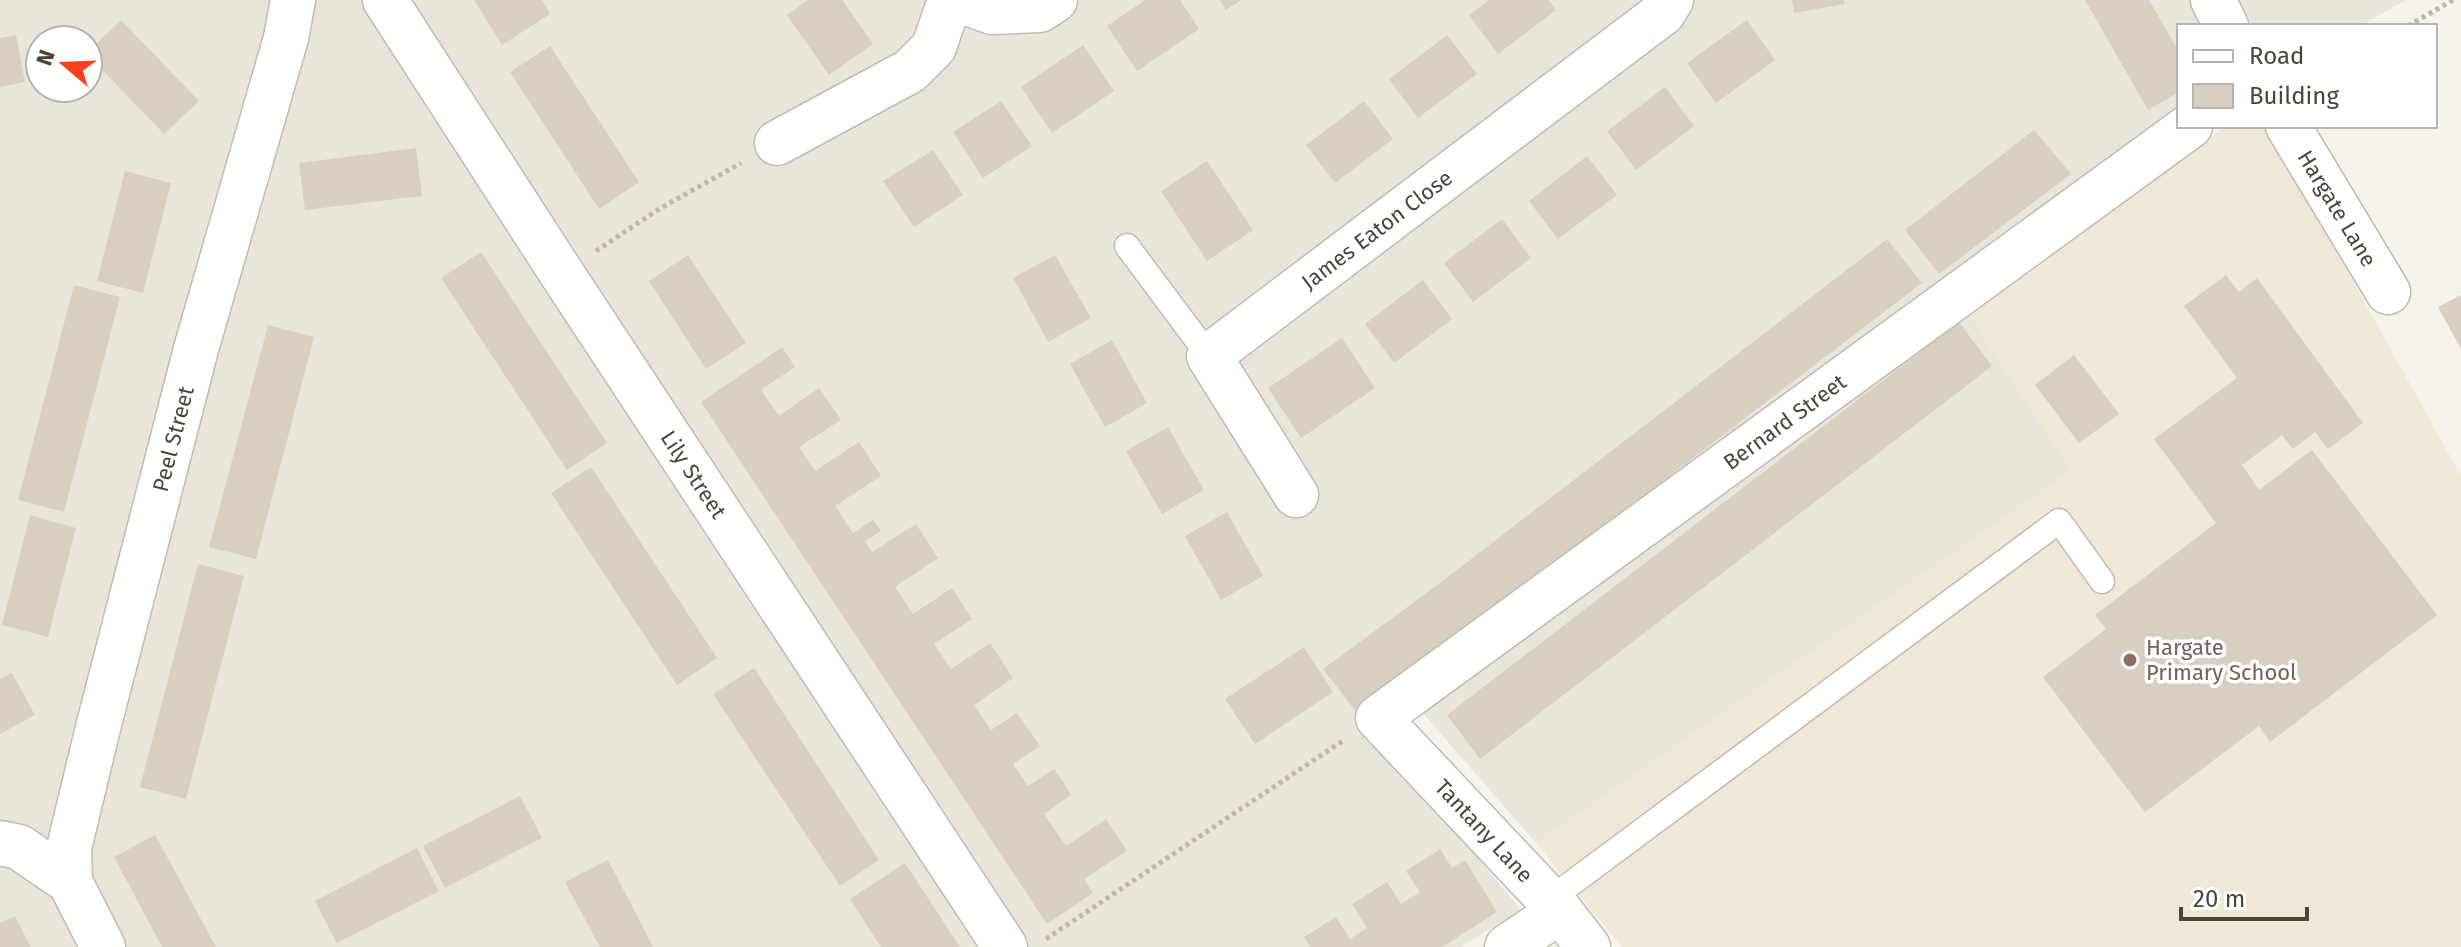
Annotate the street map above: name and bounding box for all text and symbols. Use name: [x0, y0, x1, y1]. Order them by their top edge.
north arrow: [24, 24, 104, 104]
legend: [2177, 24, 2437, 128]
text: Road: [2249, 42, 2304, 70]
text: N: [30, 46, 61, 69]
text: Building: [2249, 82, 2339, 110]
street label: Hargate Lane: [2292, 145, 2383, 271]
street label: James Eaton Close: [1296, 164, 1457, 295]
street label: Bernard Street: [1718, 368, 1851, 475]
street label: Peel Street: [146, 383, 199, 495]
street label: Lily Street: [655, 425, 733, 523]
place label: Hargate Primary School: [2146, 634, 2297, 686]
marker: Hargate Primary School: [2121, 651, 2139, 669]
street label: Tantany Lane: [1429, 774, 1539, 888]
scale bar: [2181, 871, 2307, 921]
text: 20 m: [2193, 885, 2245, 913]

